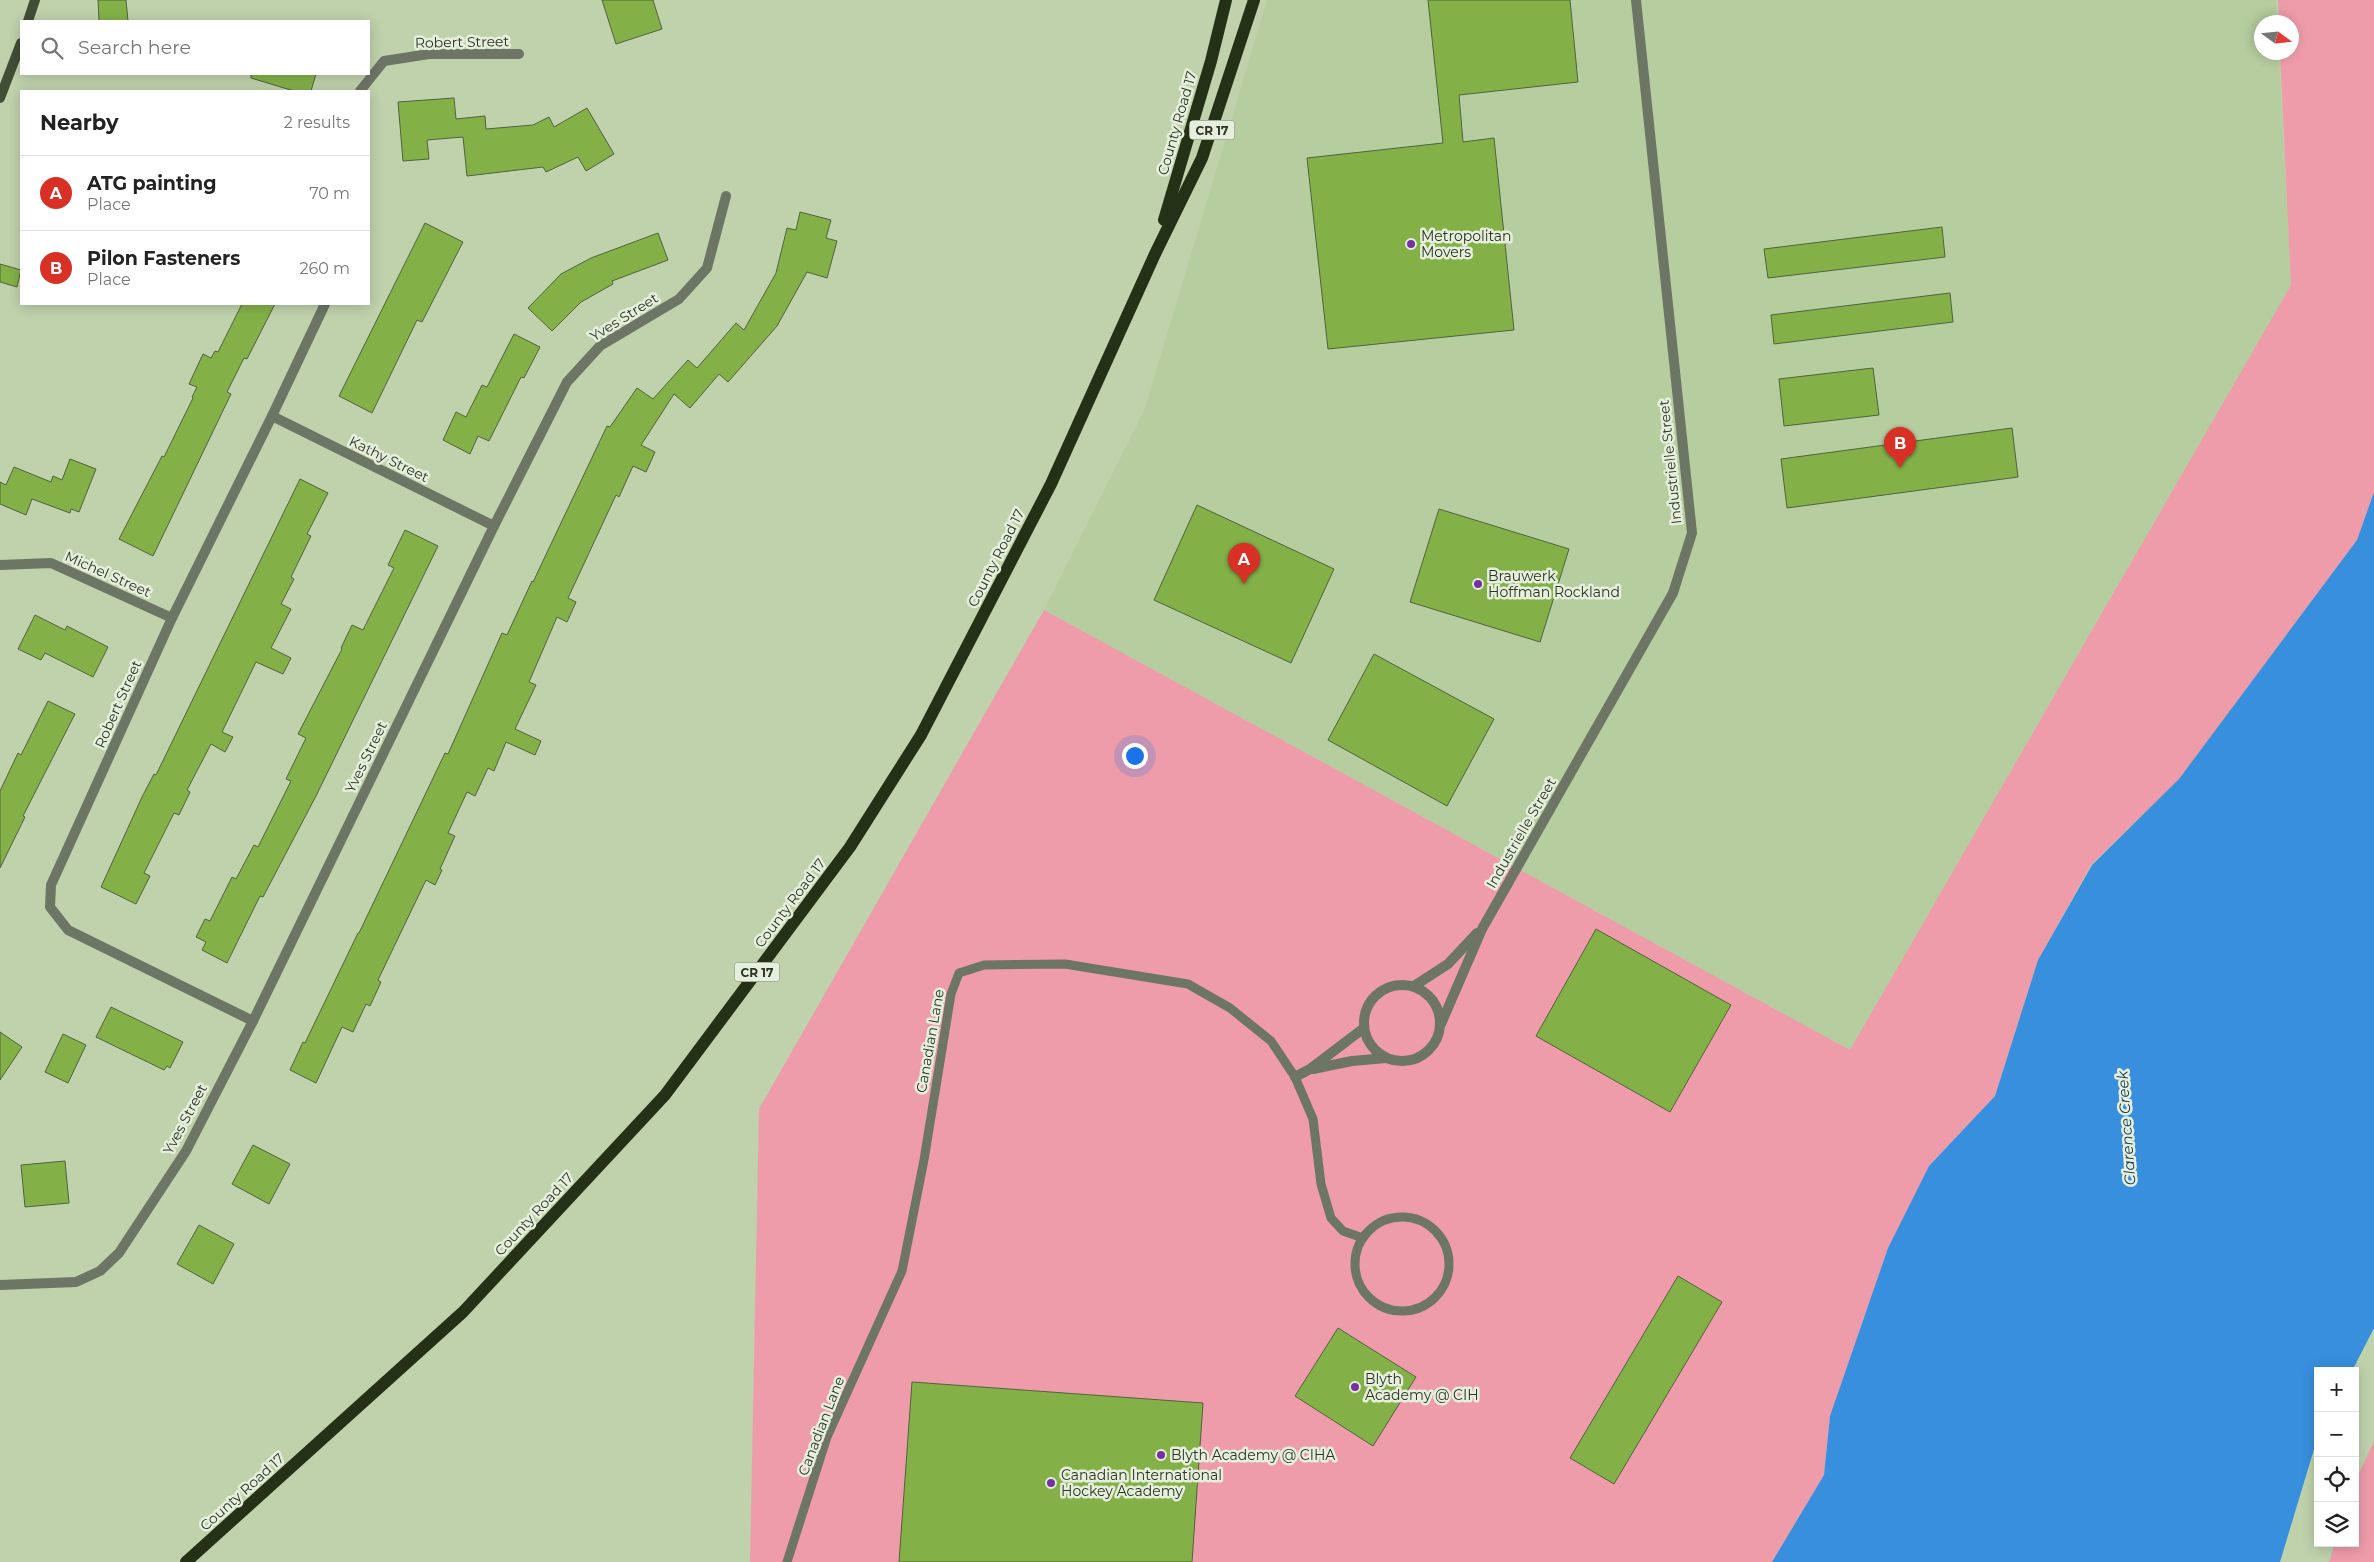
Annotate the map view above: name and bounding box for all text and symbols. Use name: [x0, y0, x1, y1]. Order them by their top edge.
north arrow: [2254, 15, 2299, 60]
search box: [20, 20, 370, 75]
street label: Robert Street: [415, 32, 510, 52]
icon: search: [38, 34, 66, 62]
text: Search here: [78, 36, 191, 59]
street label: County Road 17: [1154, 69, 1200, 177]
text: Nearby: [40, 110, 119, 135]
text: 2 results: [284, 113, 350, 132]
road number: CR 17: [1190, 120, 1234, 140]
text: ATG painting: [87, 172, 216, 195]
text: A: [50, 184, 62, 203]
text: 70 m: [309, 184, 350, 203]
text: Place: [87, 195, 131, 214]
place label: Metropolitan Movers: [1421, 227, 1512, 261]
marker: Metropolitan Movers: [1405, 238, 1417, 250]
text: Pilon Fasteners: [87, 247, 240, 270]
text: B: [50, 259, 62, 278]
text: 260 m: [299, 259, 350, 278]
text: Place: [87, 270, 131, 289]
street label: Yves Street: [587, 289, 662, 345]
street label: Industrielle Street: [1654, 399, 1685, 525]
pin: B: [1884, 427, 1916, 468]
street label: Kathy Street: [346, 432, 432, 486]
street label: County Road 17: [964, 506, 1028, 610]
pin: A: [1228, 543, 1260, 584]
street label: Michel Street: [62, 547, 154, 601]
place label: Brauwerk Hoffman Rockland: [1488, 567, 1620, 601]
marker: Brauwerk Hoffman Rockland: [1472, 578, 1484, 590]
street label: Robert Street: [91, 657, 146, 751]
street label: Yves Street: [341, 718, 391, 796]
your location: [1122, 743, 1148, 769]
street label: Industrielle Street: [1482, 774, 1560, 892]
street label: County Road 17: [751, 855, 829, 951]
road number: CR 17: [734, 962, 780, 982]
street label: Canadian Lane: [912, 988, 948, 1094]
water label: Clarence Creek: [2112, 1069, 2139, 1186]
street label: Yves Street: [159, 1081, 211, 1157]
street label: County Road 17: [491, 1169, 577, 1259]
map controls: [2314, 1367, 2359, 1547]
button: +: [2314, 1367, 2359, 1412]
place label: Blyth Academy @ CIH: [1365, 1370, 1479, 1404]
street label: Canadian Lane: [794, 1374, 848, 1478]
marker: Blyth Academy @ CIH: [1349, 1381, 1361, 1393]
button: −: [2314, 1412, 2359, 1457]
place label: Blyth Academy @ CIHA: [1171, 1446, 1336, 1464]
street label: County Road 17: [196, 1449, 288, 1535]
marker: Blyth Academy @ CIHA: [1155, 1449, 1167, 1461]
button: locate: [2314, 1457, 2359, 1502]
place label: Canadian International Hockey Academy: [1061, 1466, 1222, 1500]
marker: Canadian International Hockey Academy: [1045, 1477, 1057, 1489]
button: layers: [2314, 1502, 2359, 1547]

